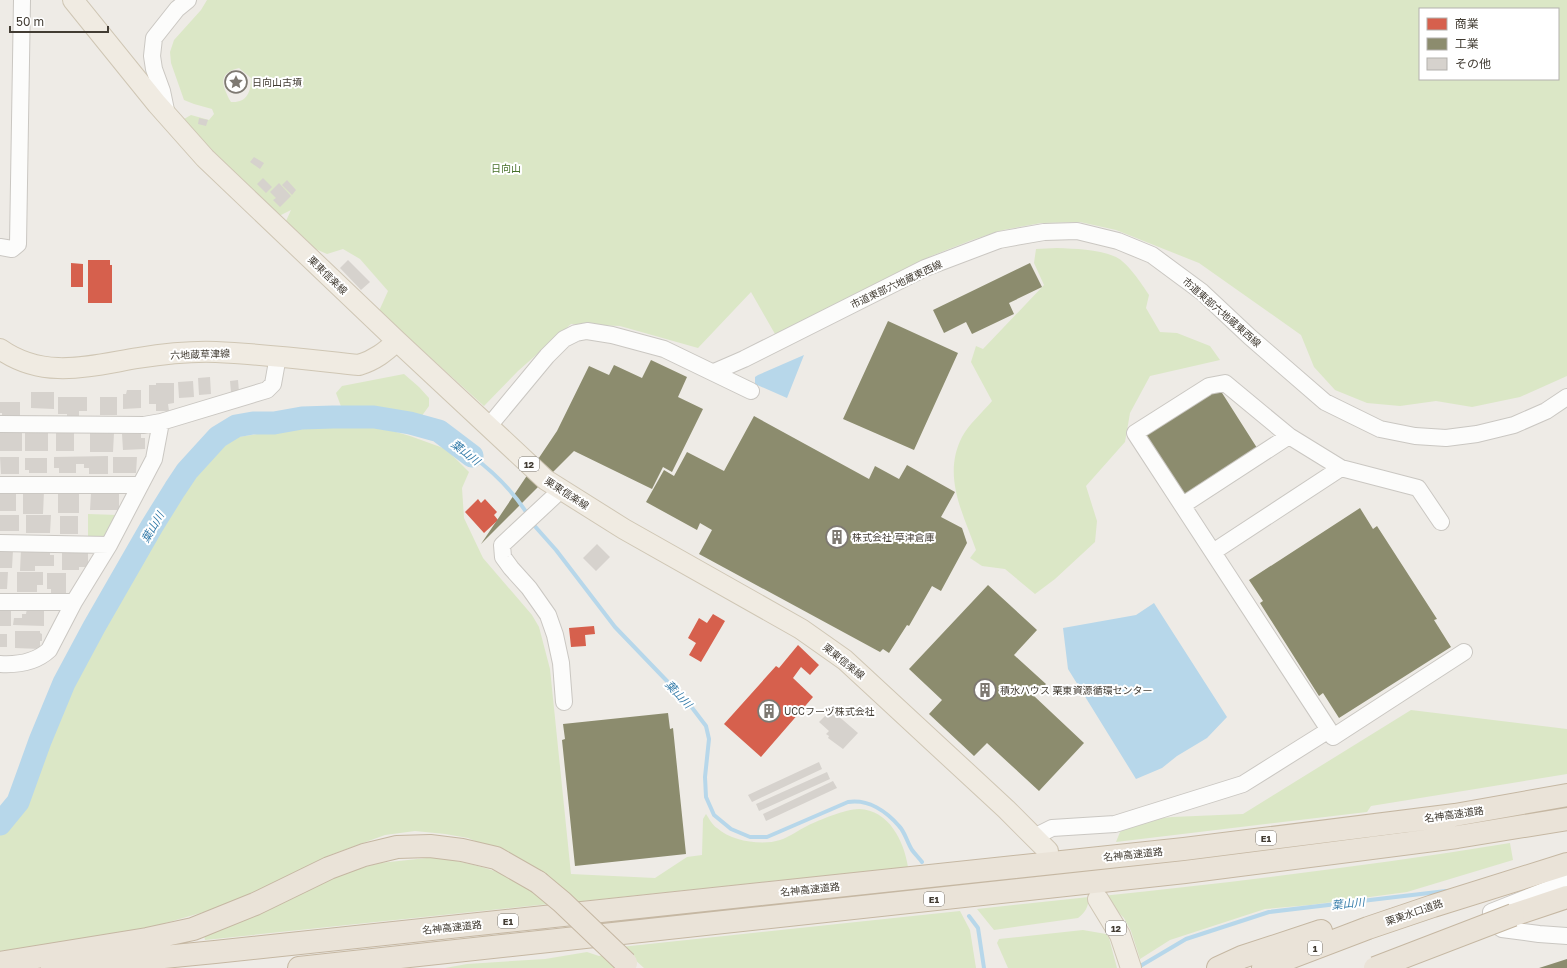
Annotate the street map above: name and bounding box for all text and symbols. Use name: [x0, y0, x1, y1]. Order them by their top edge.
scale bar: [10, 8, 108, 34]
legend: [1419, 8, 1559, 80]
text: 50 m: [16, 14, 44, 29]
text: 商業: [1455, 16, 1479, 31]
text: 工業: [1455, 36, 1479, 51]
text: その他: [1455, 56, 1491, 71]
place icon: 日向山古墳: [223, 69, 249, 95]
place label: 日向山古墳: [252, 76, 302, 88]
park label: 日向山: [491, 162, 521, 174]
street label: 栗東信楽線: [306, 253, 350, 297]
street label: 市道東部六地蔵東西線: [848, 257, 944, 311]
street label: 市道東部六地蔵東西線: [1180, 275, 1264, 349]
street label: 六地蔵草津線: [170, 347, 230, 361]
water label: 葉山川: [449, 437, 484, 468]
road number: 12: [519, 457, 539, 471]
street label: 栗東信楽線: [543, 474, 591, 512]
water label: 葉山川: [138, 509, 166, 545]
building icon: 株式会社 草津倉庫: [824, 524, 850, 550]
place label: 株式会社 草津倉庫: [852, 531, 935, 543]
street label: 栗東信楽線: [821, 641, 867, 681]
water label: 葉山川: [663, 677, 696, 711]
building icon: 積水ハウス 栗東資源循環センター: [972, 677, 998, 703]
place label: 積水ハウス 栗東資源循環センター: [1000, 684, 1153, 696]
building icon: UCCフーヅ株式会社: [756, 698, 782, 724]
place label: UCCフーヅ株式会社: [784, 705, 875, 717]
street label: 名神高速道路: [1423, 804, 1485, 824]
road number: E1: [1256, 831, 1276, 845]
street label: 名神高速道路: [1103, 845, 1163, 863]
street label: 名神高速道路: [780, 880, 840, 898]
road number: E1: [924, 892, 944, 906]
water label: 葉山川: [1331, 895, 1366, 911]
street label: 栗東水口道路: [1384, 897, 1444, 927]
road number: E1: [498, 914, 518, 928]
street label: 名神高速道路: [422, 918, 482, 936]
road number: 12: [1106, 921, 1126, 935]
road number: 1: [1308, 941, 1322, 955]

